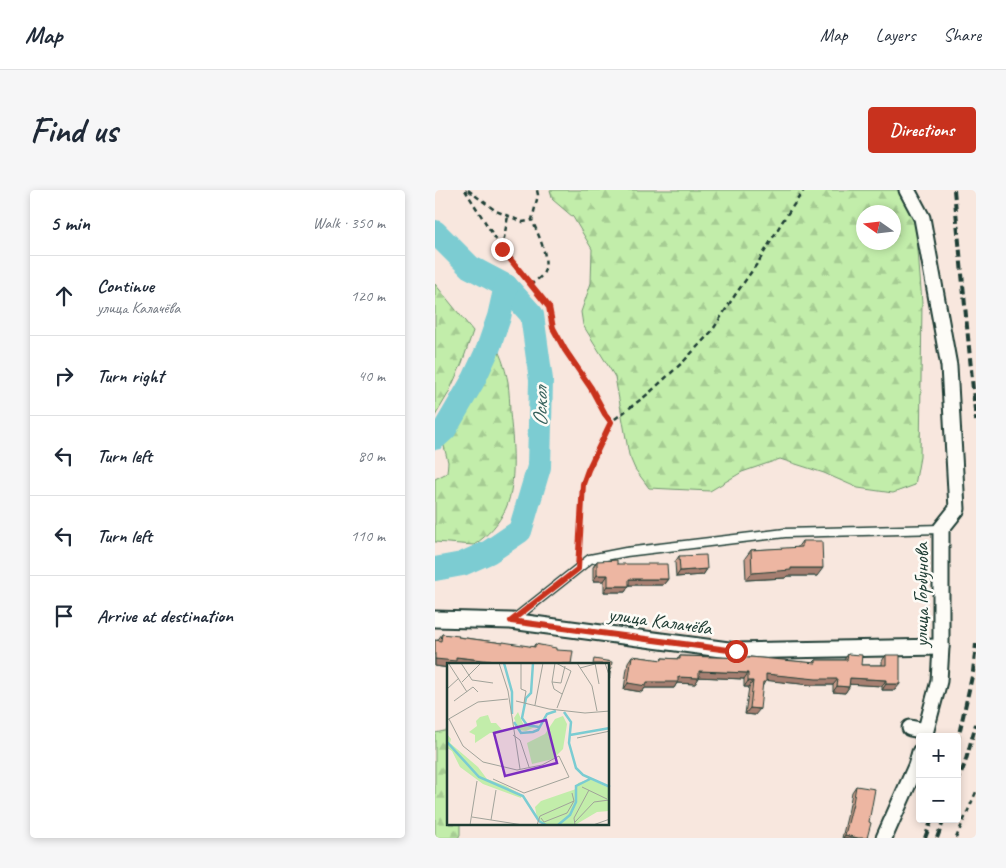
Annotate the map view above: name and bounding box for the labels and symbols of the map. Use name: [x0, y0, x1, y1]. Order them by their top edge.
north arrow: [856, 205, 901, 250]
route end: [491, 238, 514, 261]
water label: Оскол: [527, 384, 553, 427]
street label: улица Горбунова: [909, 541, 934, 648]
street label: улица Калачёва: [606, 601, 715, 641]
route start: [725, 640, 748, 663]
inset map: [447, 663, 610, 826]

